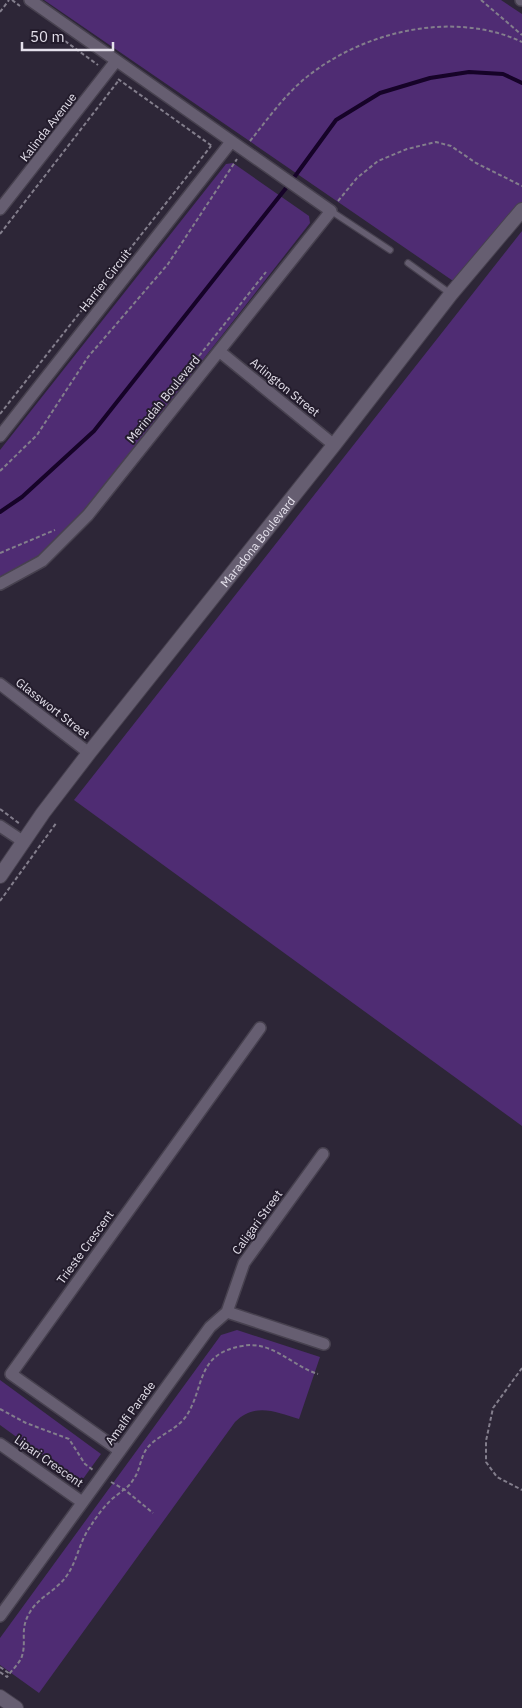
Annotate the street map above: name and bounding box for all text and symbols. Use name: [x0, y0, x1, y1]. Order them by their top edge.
scale bar: [22, 20, 114, 52]
text: 50 m: [30, 27, 65, 46]
street label: Kalinda Avenue: [16, 89, 80, 164]
street label: Harrier Circuit: [76, 246, 134, 314]
street label: Merindah Boulevard: [123, 352, 203, 446]
street label: Arlington Street: [247, 354, 323, 420]
street label: Maradona Boulevard: [217, 493, 298, 590]
street label: Glasswort Street: [13, 674, 93, 742]
street label: Caligari Street: [229, 1187, 285, 1257]
street label: Trieste Crescent: [53, 1207, 117, 1287]
street label: Amalfi Parade: [102, 1378, 158, 1448]
street label: Lipari Crescent: [12, 1432, 86, 1490]

